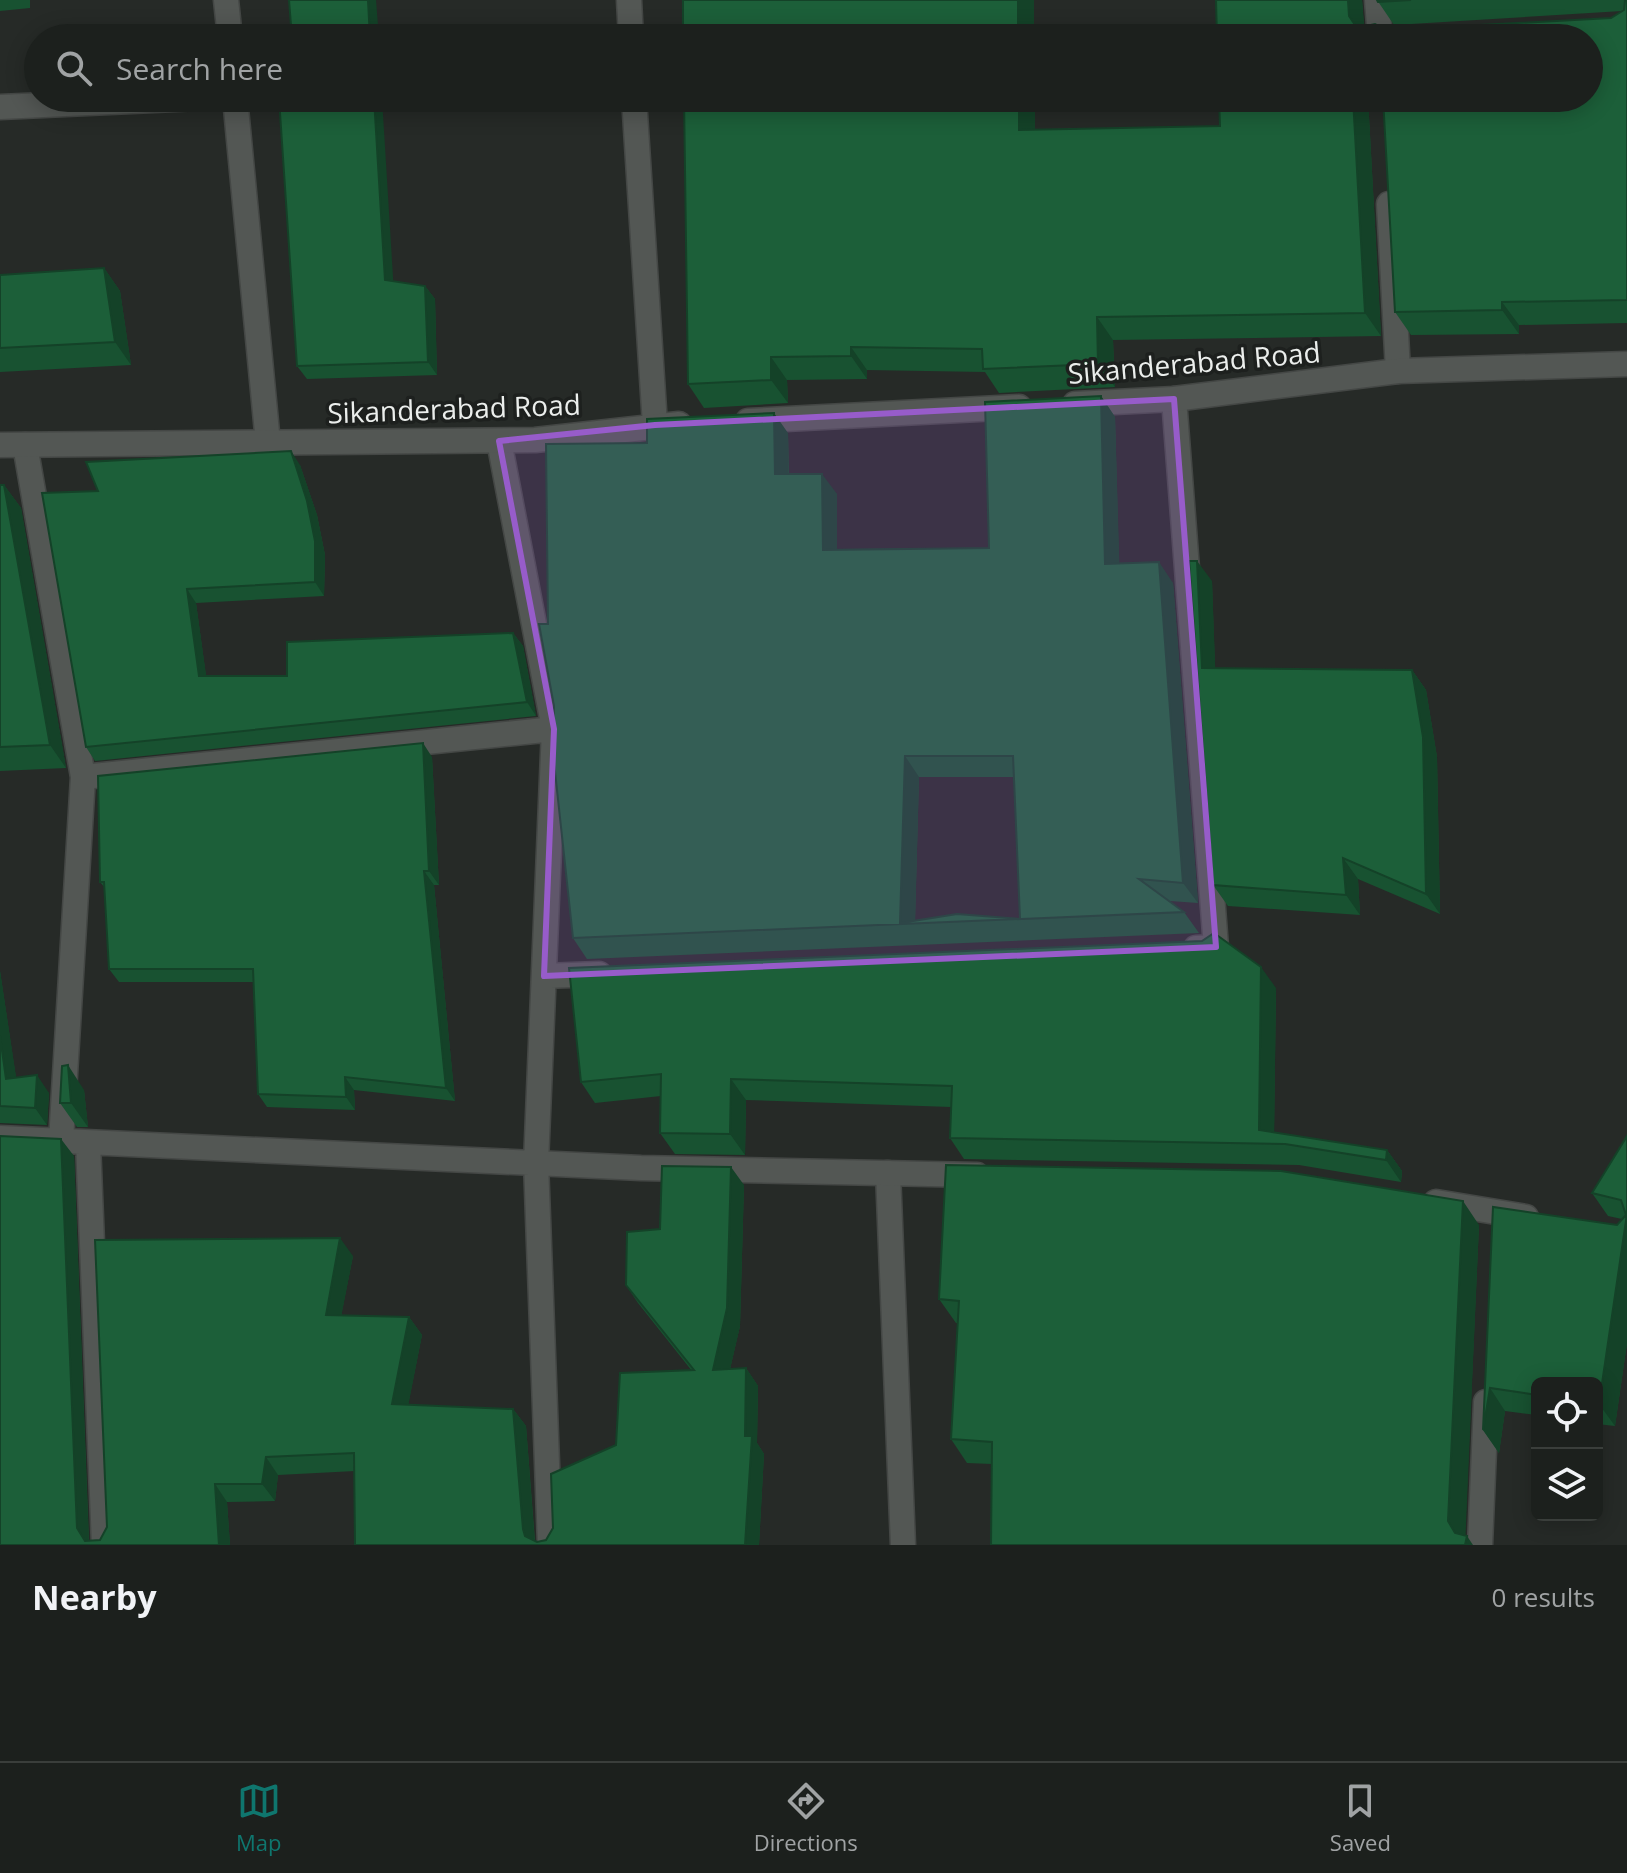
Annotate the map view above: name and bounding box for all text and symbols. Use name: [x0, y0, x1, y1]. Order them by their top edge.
search box: [24, 24, 1603, 112]
icon: search: [52, 46, 96, 90]
text: Search here: [116, 48, 283, 89]
street label: Sikanderabad Road: [1066, 332, 1322, 392]
street label: Sikanderabad Road: [327, 385, 581, 431]
map controls: [1531, 1377, 1603, 1521]
button: locate: [1531, 1377, 1603, 1449]
button: layers: [1531, 1449, 1603, 1521]
text: Nearby: [32, 1574, 157, 1620]
text: 0 results: [1492, 1579, 1595, 1615]
tab: Map: [236, 1779, 282, 1857]
tab: Directions: [754, 1779, 858, 1857]
tab: Saved: [1330, 1779, 1391, 1857]

